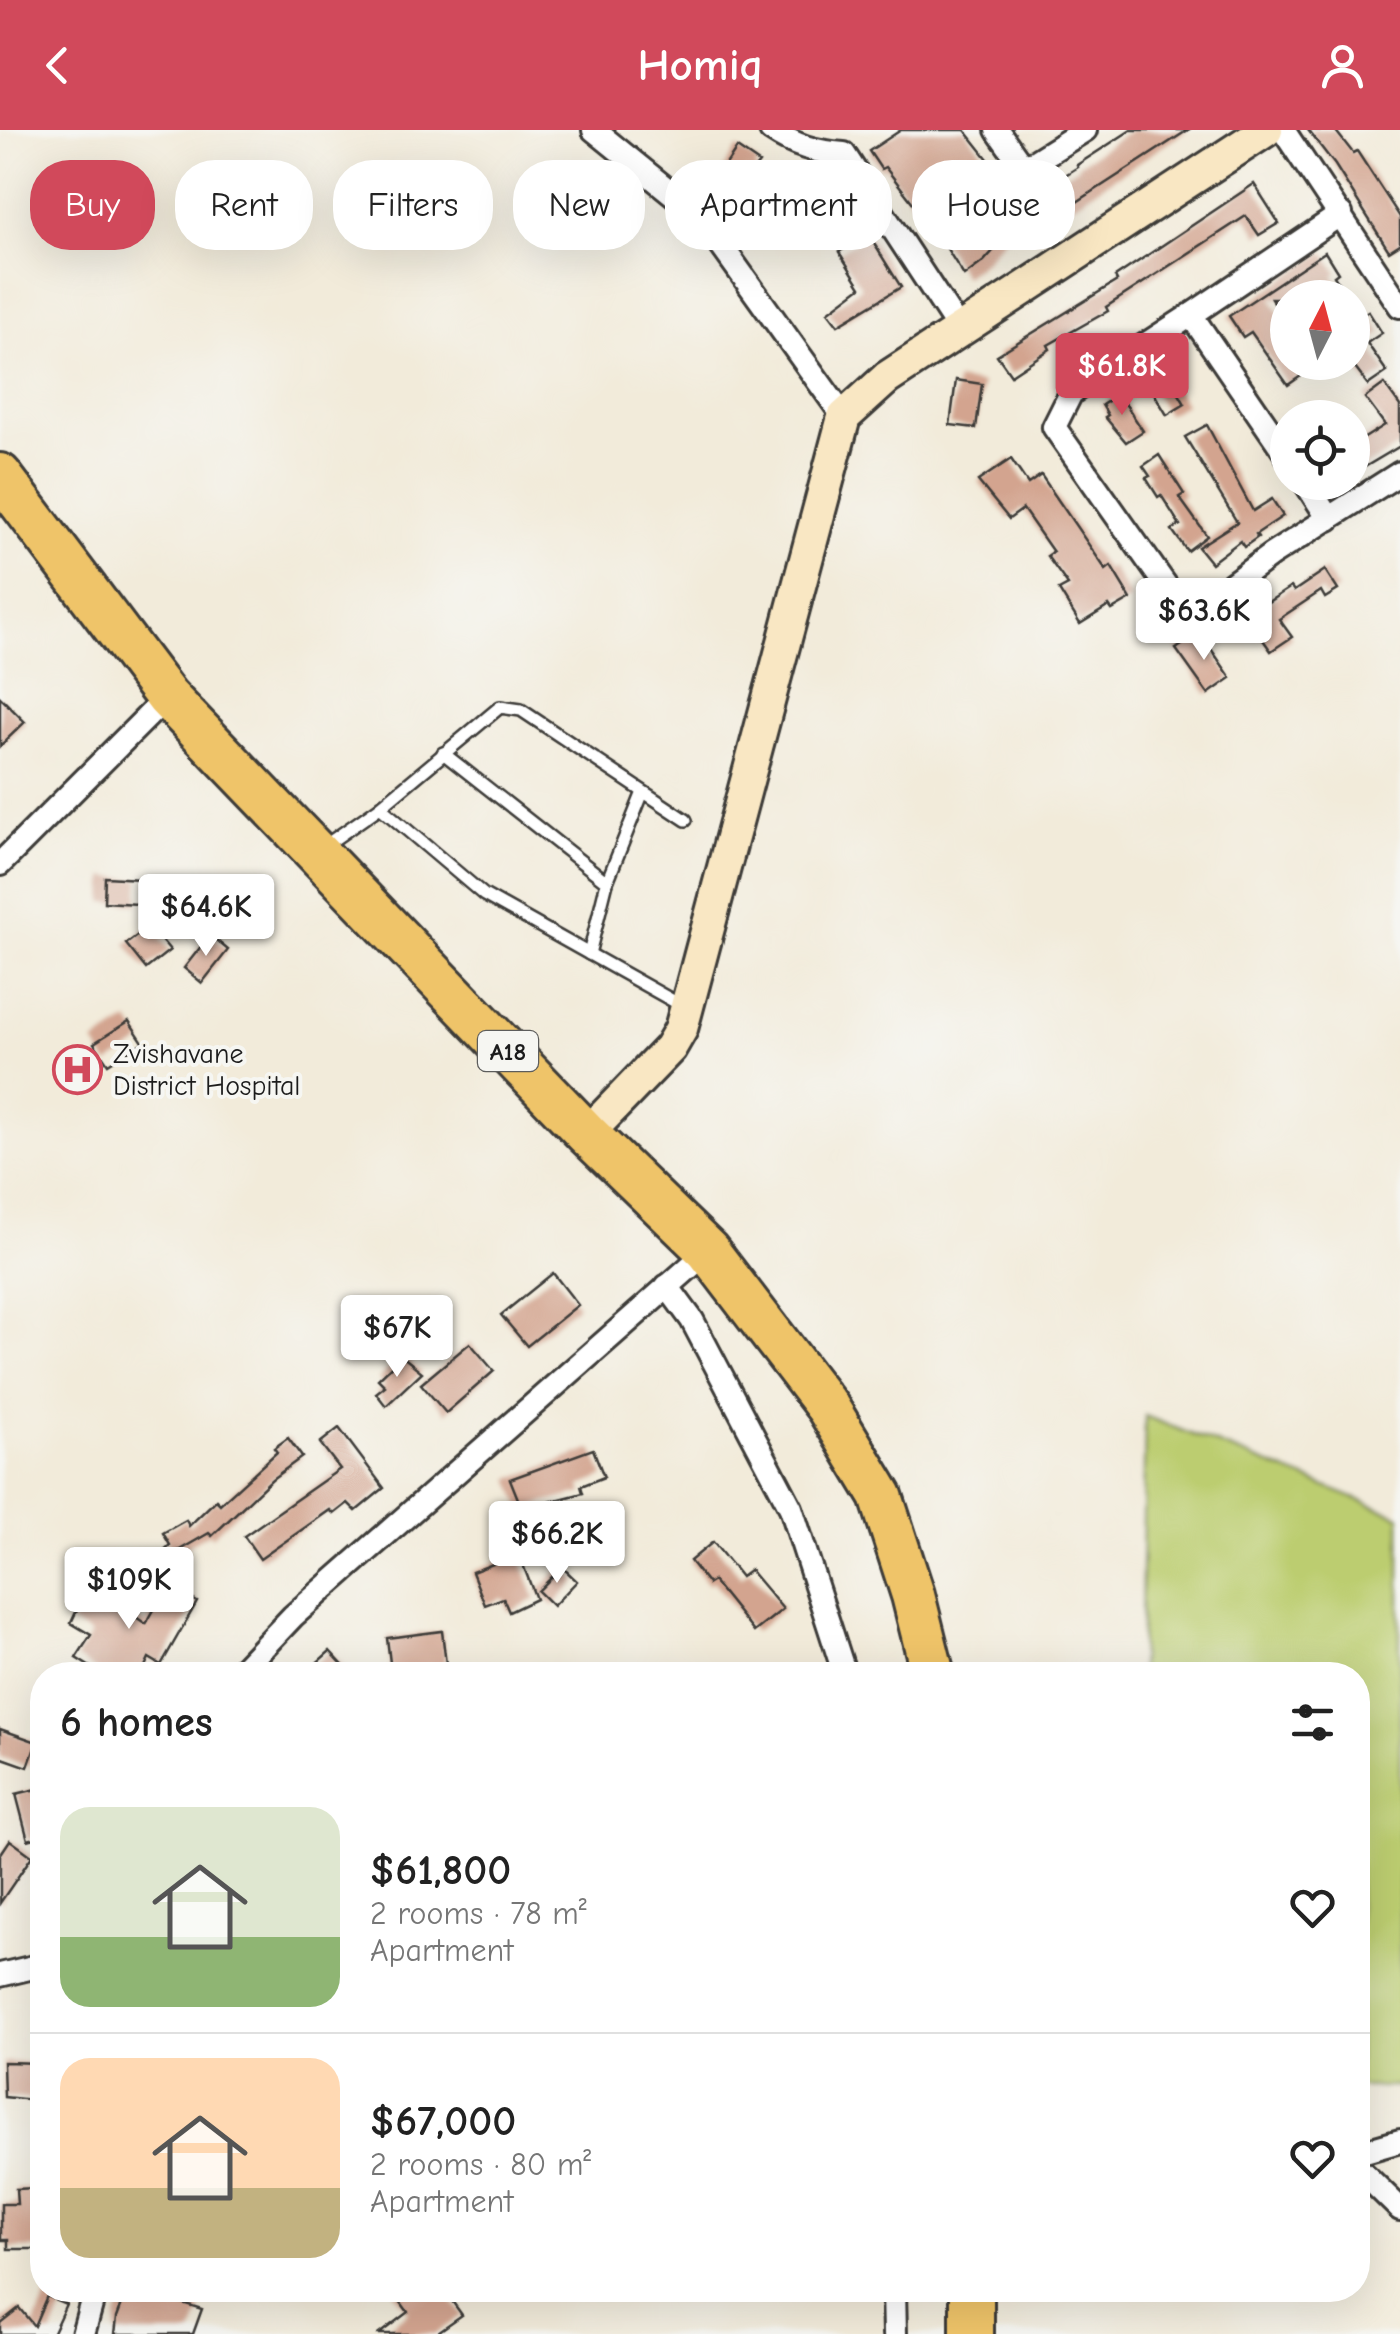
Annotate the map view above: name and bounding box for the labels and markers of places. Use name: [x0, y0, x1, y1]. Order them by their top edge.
pin: $61.8K: [1041, 333, 1203, 418]
pin: $63.6K: [1123, 578, 1285, 663]
pin: $64.6K: [125, 874, 287, 959]
place label: Zvishavane District Hospital: [113, 1038, 300, 1102]
hospital icon: Zvishavane District Hospital: [52, 1043, 104, 1095]
pin: $67K: [338, 1295, 456, 1380]
pin: $66.2K: [476, 1501, 638, 1586]
pin: $109K: [59, 1547, 199, 1632]

